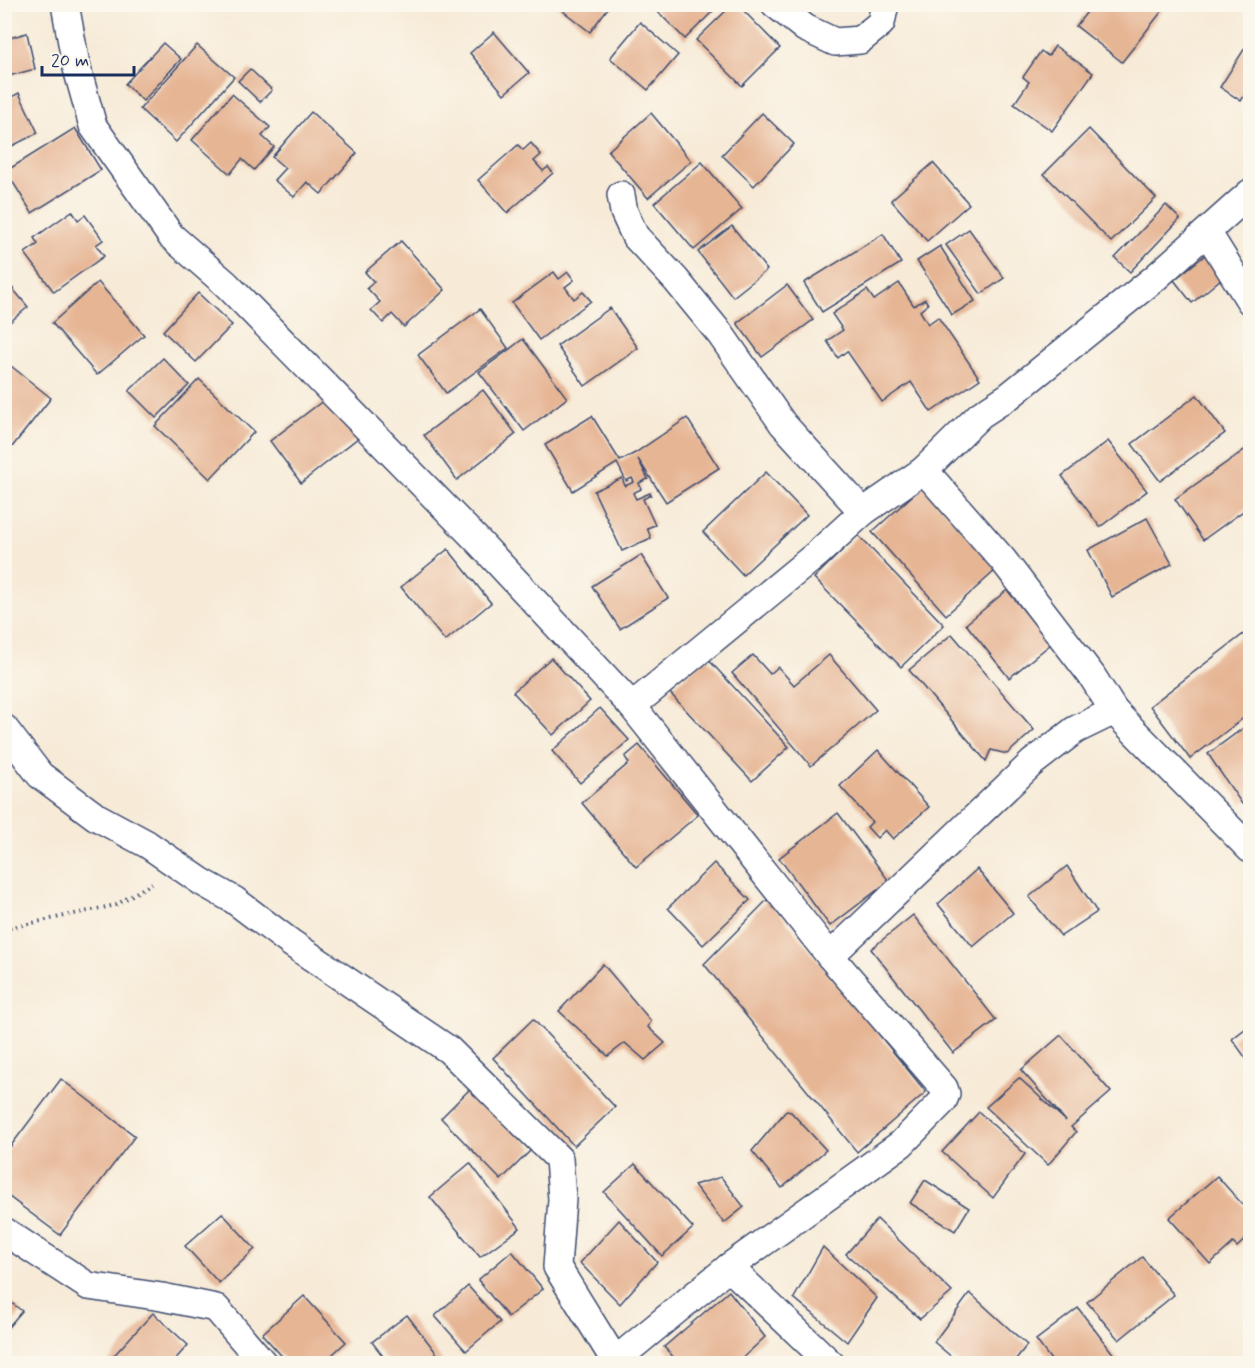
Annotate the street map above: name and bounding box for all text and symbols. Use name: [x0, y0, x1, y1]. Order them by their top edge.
scale bar: [42, 39, 134, 77]
text: 20 m: [51, 49, 89, 73]

